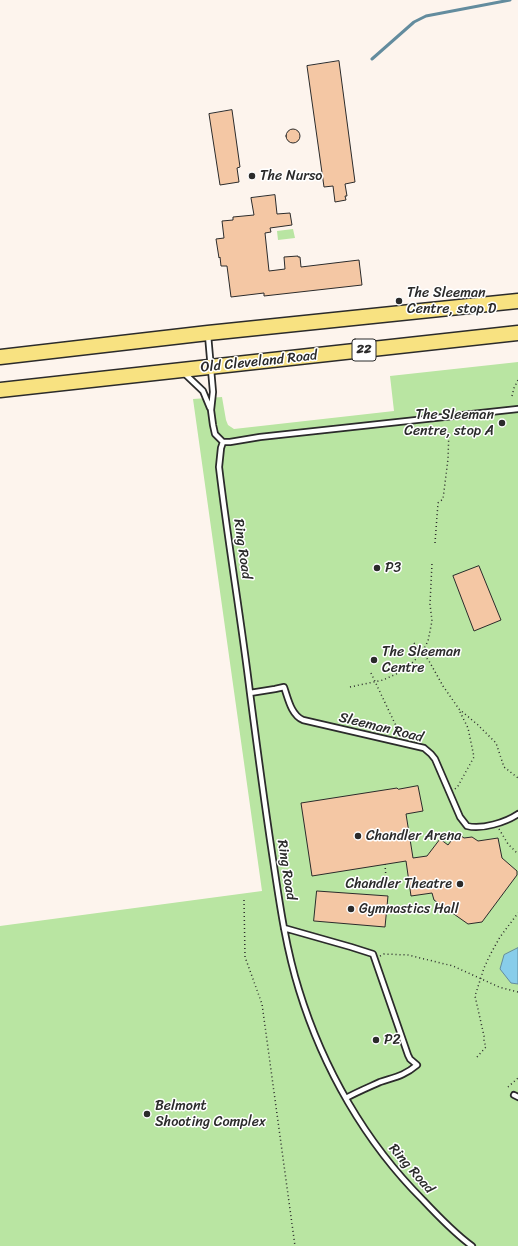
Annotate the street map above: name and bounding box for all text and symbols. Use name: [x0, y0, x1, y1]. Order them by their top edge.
place label: The Nurso: [260, 168, 322, 184]
marker: The Nurso: [247, 171, 257, 181]
place label: The Sleeman Centre, stop D: [407, 285, 496, 318]
marker: The Sleeman Centre, stop D: [394, 296, 404, 306]
road number: 22: [352, 339, 376, 361]
street label: Old Cleveland Road: [200, 348, 318, 376]
place label: The Sleeman Centre, stop A: [404, 407, 494, 440]
marker: The Sleeman Centre, stop A: [497, 418, 507, 428]
street label: Ring Road: [229, 518, 255, 580]
place label: P3: [385, 560, 401, 576]
marker: P3: [372, 563, 382, 573]
place label: The Sleeman Centre: [382, 644, 461, 676]
marker: The Sleeman Centre: [369, 655, 379, 665]
street label: Sleeman Road: [337, 709, 425, 747]
place label: Chandler Arena: [366, 828, 461, 844]
marker: Chandler Arena: [353, 831, 363, 841]
street label: Ring Road: [273, 839, 299, 901]
place label: Chandler Theatre: [345, 876, 452, 892]
marker: Chandler Theatre: [455, 879, 465, 889]
place label: Gymnastics Hall: [359, 901, 459, 917]
marker: Gymnastics Hall: [346, 904, 356, 914]
place label: P2: [384, 1032, 401, 1048]
marker: P2: [371, 1035, 381, 1045]
place label: Belmont Shooting Complex: [155, 1098, 266, 1130]
marker: Belmont Shooting Complex: [142, 1109, 152, 1119]
street label: Ring Road: [385, 1141, 437, 1197]

